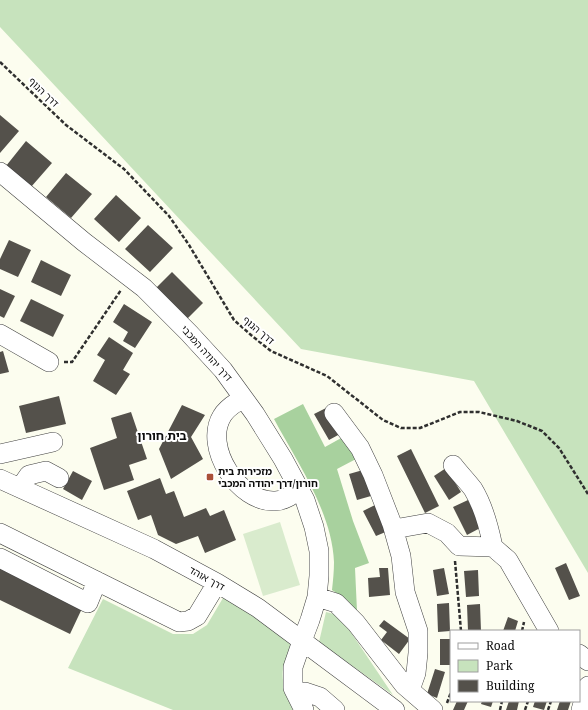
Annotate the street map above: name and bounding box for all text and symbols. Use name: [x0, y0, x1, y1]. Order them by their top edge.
street label: דרך הנוף: [26, 74, 63, 110]
street label: דרך הנוף: [240, 313, 278, 348]
street label: דרך יהודה המכבי: [178, 322, 236, 384]
district label: בית חורון: [137, 427, 187, 444]
place label: מזכירות בית חורון/דרך יהודה המכבי: [218, 464, 318, 490]
marker: מזכירות בית חורון/דרך יהודה המכבי: [205, 472, 215, 482]
street label: דרך אוהד: [186, 562, 228, 594]
legend: [450, 630, 580, 702]
text: Road: [486, 637, 516, 654]
text: Park: [486, 657, 514, 674]
text: Building: [486, 677, 535, 694]

